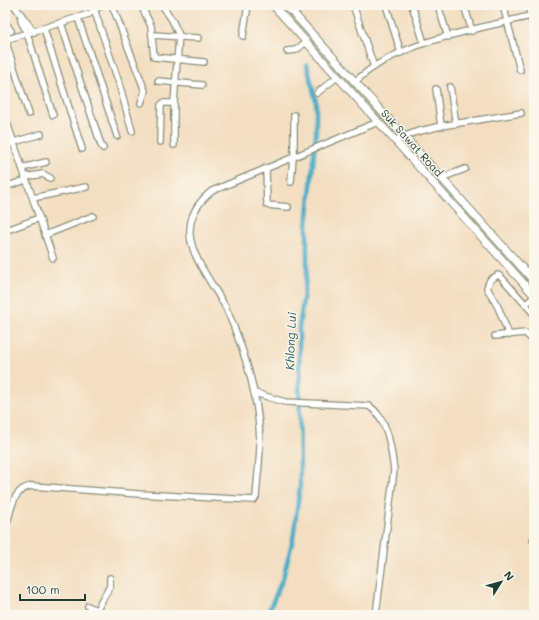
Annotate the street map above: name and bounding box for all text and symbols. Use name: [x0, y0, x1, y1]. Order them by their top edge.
street label: Suk Sawat Road: [378, 106, 447, 180]
water label: Khlong Lui: [281, 311, 299, 370]
north arrow: [481, 562, 521, 602]
text: N: [501, 568, 518, 584]
scale bar: [20, 576, 85, 602]
text: 100 m: [26, 581, 60, 597]

